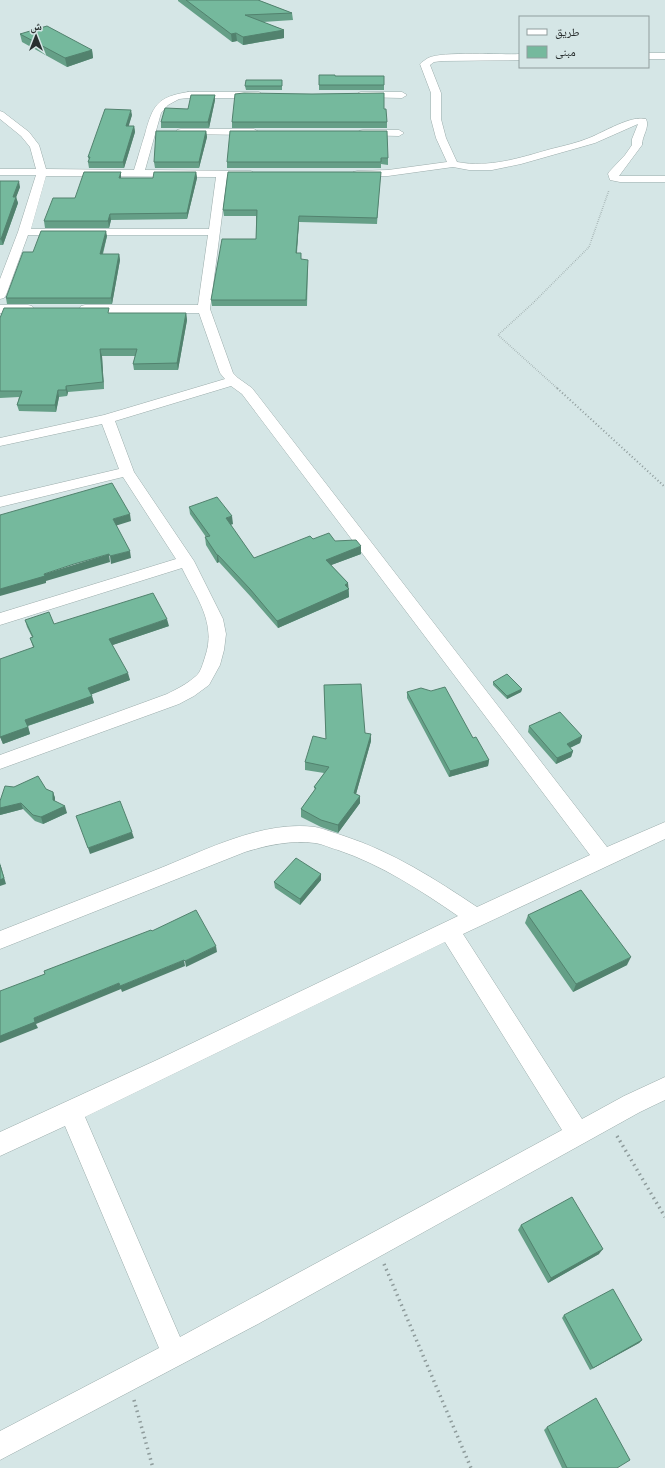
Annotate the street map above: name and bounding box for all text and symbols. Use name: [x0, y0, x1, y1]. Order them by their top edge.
north arrow: [16, 16, 56, 56]
legend: [519, 16, 649, 68]
text: ش: [30, 20, 42, 34]
text: طريق: [555, 25, 580, 39]
text: مبنى: [555, 45, 576, 59]

